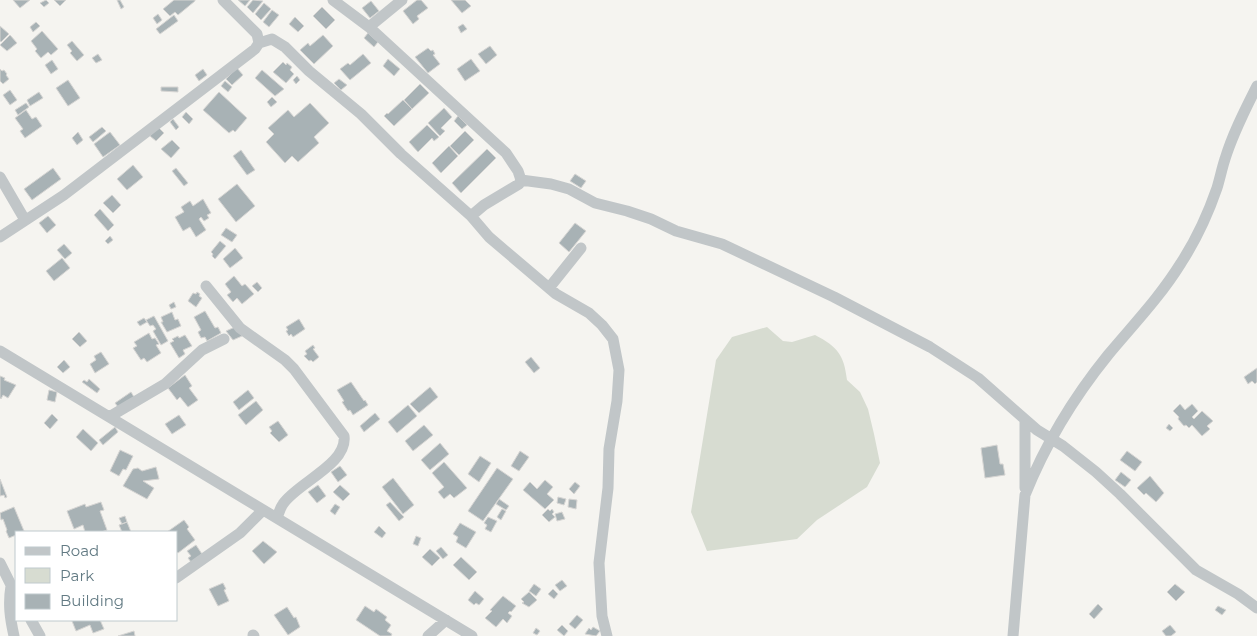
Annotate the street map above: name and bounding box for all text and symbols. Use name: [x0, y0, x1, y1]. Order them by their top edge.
legend: [15, 531, 178, 621]
text: Road: [60, 541, 99, 560]
text: Park: [60, 566, 94, 585]
text: Building: [60, 591, 124, 610]

